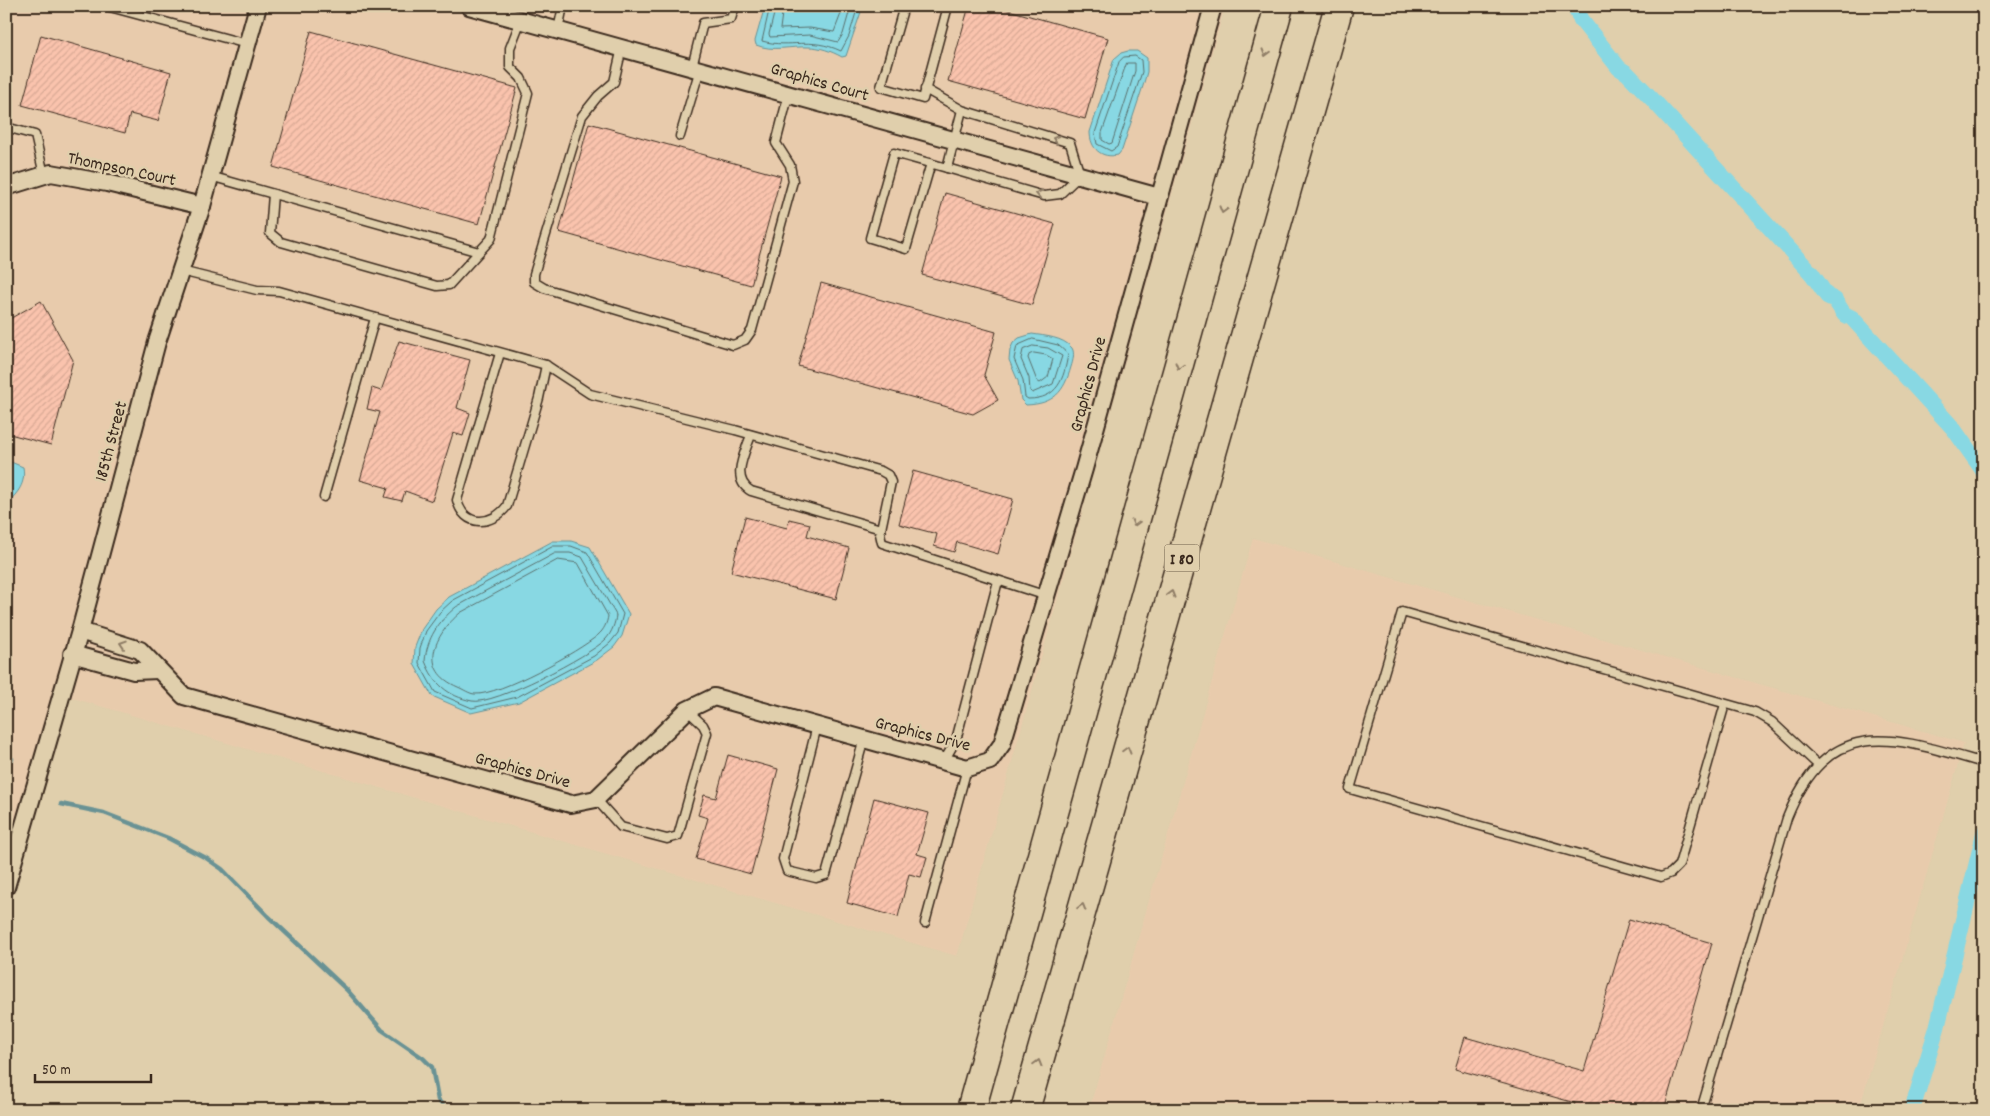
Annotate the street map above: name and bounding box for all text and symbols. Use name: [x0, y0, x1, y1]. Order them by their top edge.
one-way arrow: [1262, 49, 1272, 57]
street label: Graphics Court: [767, 57, 872, 109]
one-way arrow: [1052, 134, 1060, 144]
street label: Thompson Court: [65, 147, 178, 194]
one-way arrow: [1035, 190, 1044, 200]
one-way arrow: [1218, 205, 1228, 213]
street label: Graphics Drive: [1065, 334, 1114, 435]
one-way arrow: [1174, 362, 1185, 371]
street label: 185th Street: [90, 398, 135, 485]
one-way arrow: [1131, 518, 1141, 526]
road number: I 80: [1164, 544, 1200, 572]
one-way arrow: [1166, 590, 1176, 599]
one-way arrow: [119, 640, 128, 650]
street label: Graphics Drive: [872, 711, 973, 759]
street label: Graphics Drive: [472, 747, 573, 796]
one-way arrow: [1121, 747, 1131, 755]
one-way arrow: [1077, 903, 1087, 911]
scale bar: [35, 1051, 151, 1083]
one-way arrow: [1032, 1059, 1042, 1067]
text: 50 m: [42, 1060, 71, 1082]

